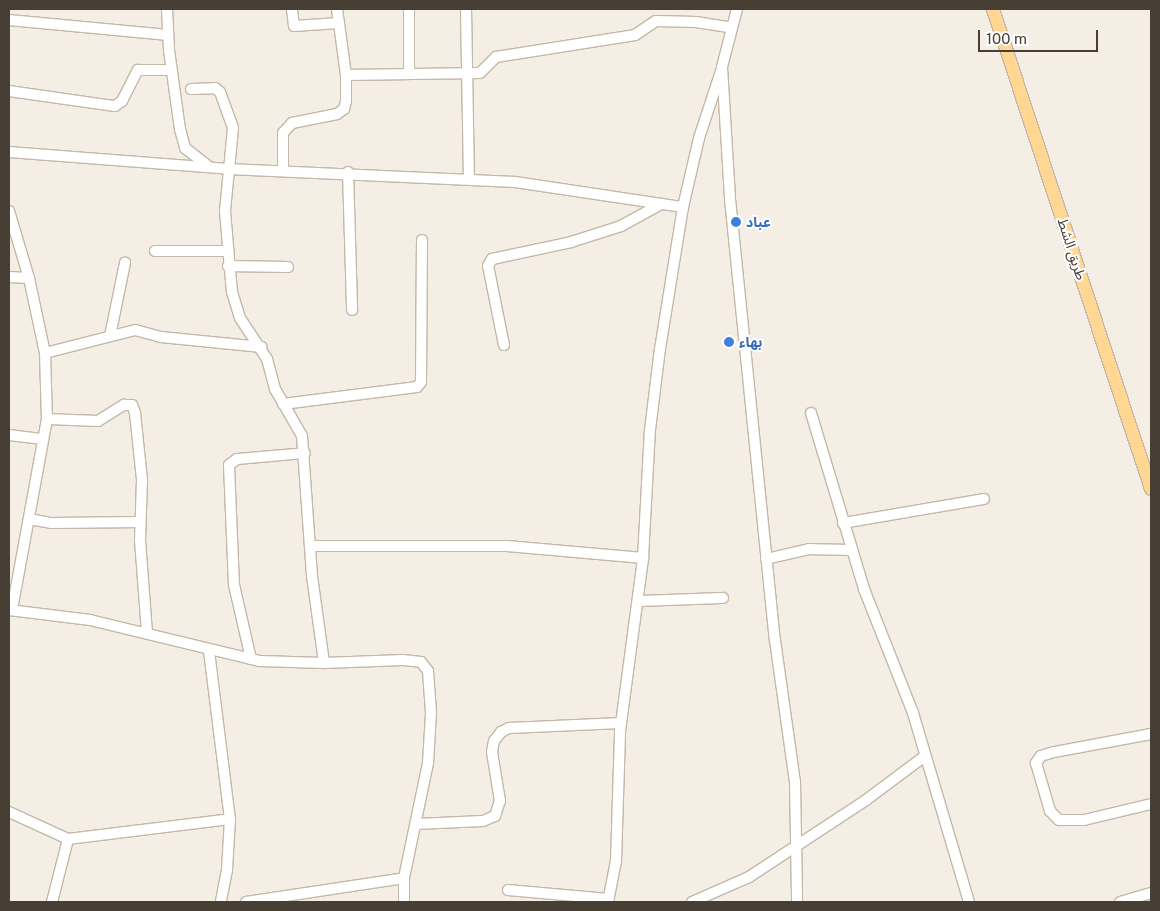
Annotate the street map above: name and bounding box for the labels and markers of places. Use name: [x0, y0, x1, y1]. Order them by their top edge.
place label: عباد: [746, 214, 771, 230]
marker: عباد: [730, 216, 742, 228]
place label: بهاء: [739, 334, 762, 350]
marker: بهاء: [723, 336, 735, 348]

